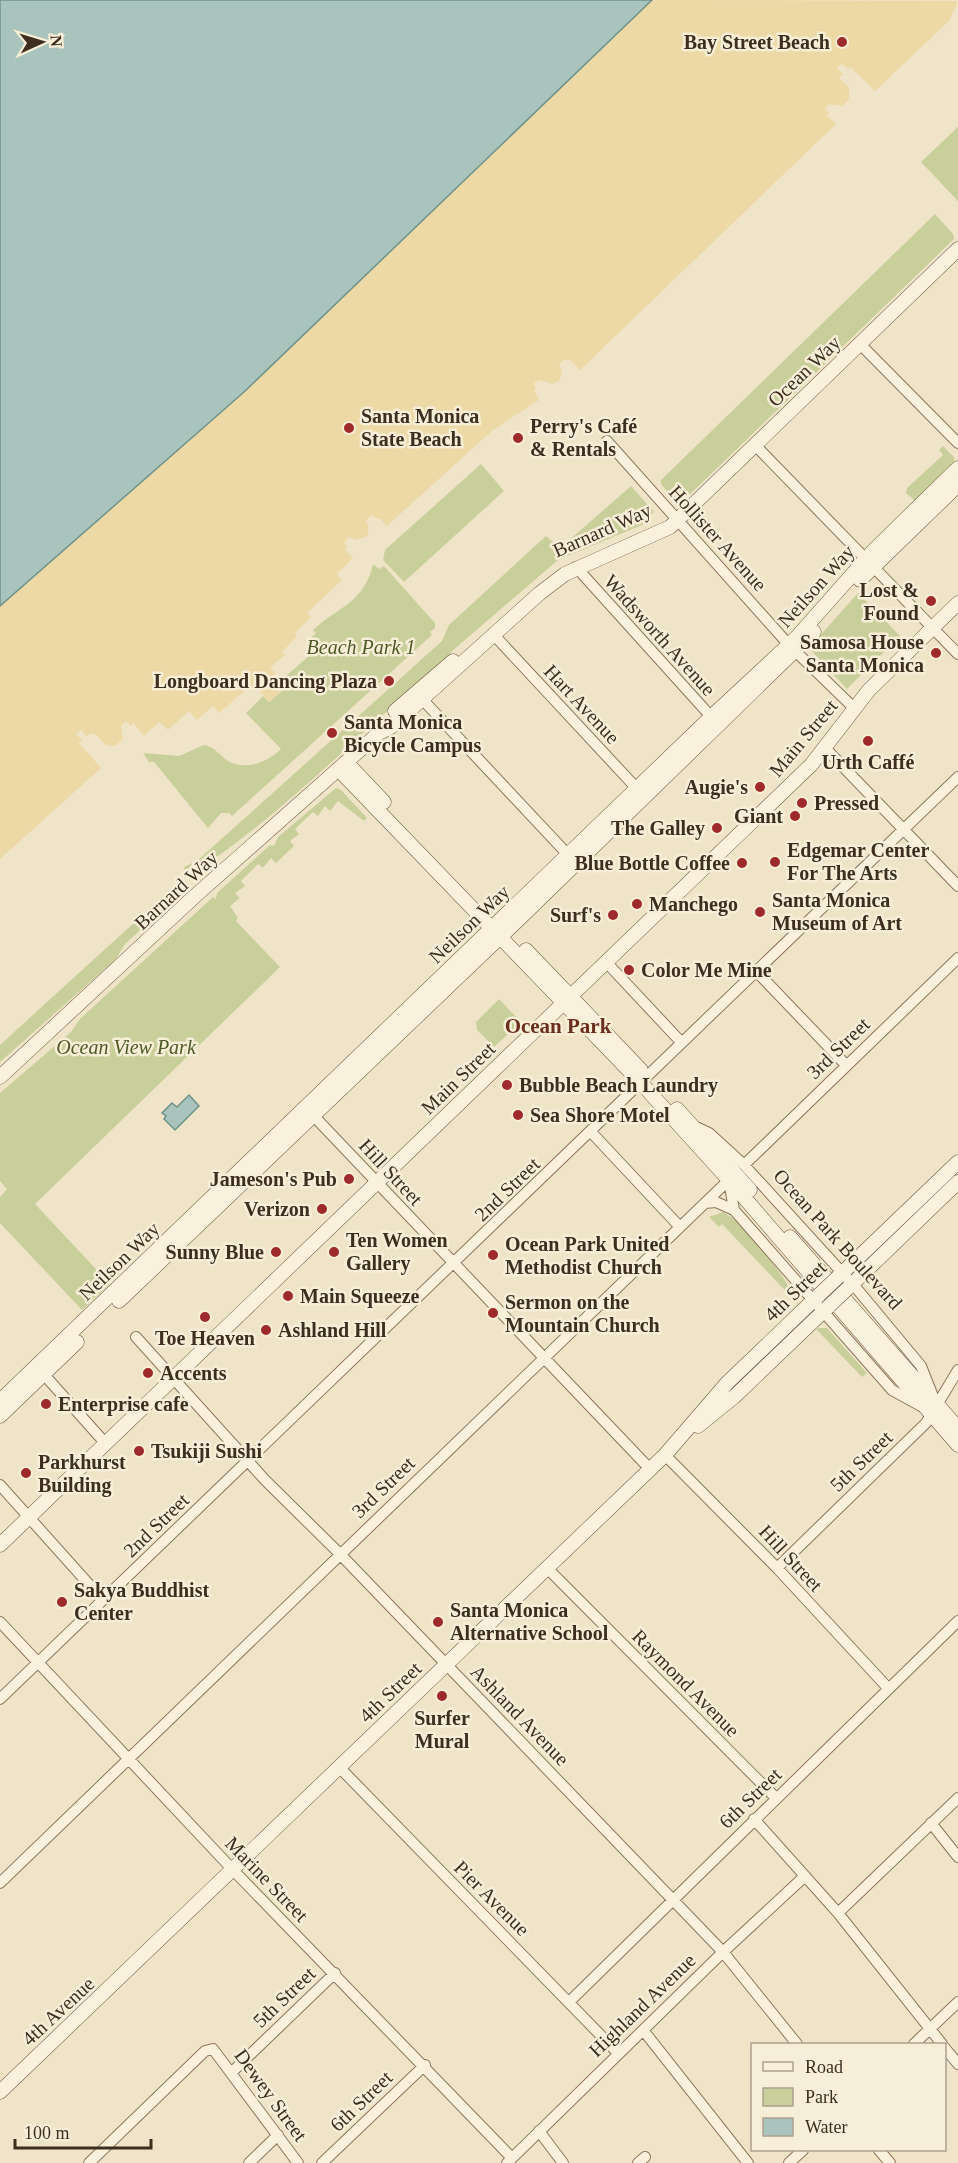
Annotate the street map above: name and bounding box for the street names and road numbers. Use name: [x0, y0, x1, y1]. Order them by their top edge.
street label: Ocean Way: [763, 331, 845, 412]
street label: Hollister Avenue: [665, 481, 771, 595]
street label: Barnard Way: [549, 499, 655, 562]
street label: Neilson Way: [773, 540, 859, 632]
street label: Wadsworth Avenue: [600, 570, 720, 700]
street label: Hart Avenue: [540, 660, 624, 748]
street label: Main Street: [764, 695, 842, 781]
street label: Barnard Way: [130, 846, 223, 935]
street label: Neilson Way: [424, 880, 514, 968]
street label: 3rd Street: [802, 1013, 874, 1083]
street label: Main Street: [417, 1037, 500, 1119]
street label: Hill Street: [355, 1134, 428, 1210]
street label: 2nd Street: [470, 1152, 544, 1225]
street label: Ocean Park Boulevard: [769, 1164, 907, 1314]
street label: Neilson Way: [74, 1217, 164, 1305]
street label: 4th Street: [760, 1256, 831, 1326]
street label: 5th Street: [826, 1426, 897, 1496]
street label: 3rd Street: [347, 1452, 419, 1522]
street label: 2nd Street: [119, 1488, 193, 1561]
street label: Hill Street: [755, 1520, 828, 1596]
street label: Raymond Avenue: [627, 1625, 744, 1742]
street label: 4th Street: [355, 1657, 426, 1727]
street label: Ashland Avenue: [466, 1660, 574, 1770]
street label: 6th Street: [715, 1763, 786, 1833]
street label: Marine Street: [221, 1832, 313, 1926]
street label: Pier Avenue: [450, 1856, 534, 1940]
street label: Highland Avenue: [584, 1949, 700, 2062]
street label: 5th Street: [249, 1962, 320, 2032]
street label: 4th Avenue: [18, 1972, 99, 2050]
street label: Dewey Street: [229, 2045, 312, 2146]
street label: 6th Street: [326, 2066, 397, 2136]

